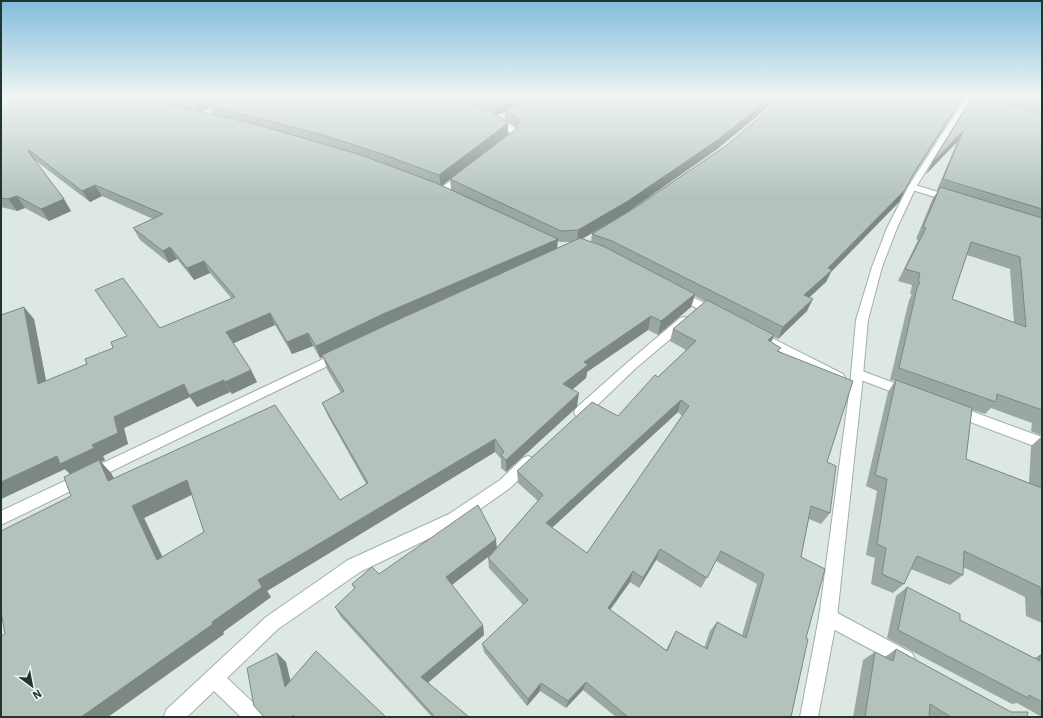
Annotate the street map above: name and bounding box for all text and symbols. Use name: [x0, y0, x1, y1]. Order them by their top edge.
north arrow: [12, 666, 52, 706]
text: N: [30, 686, 44, 703]

